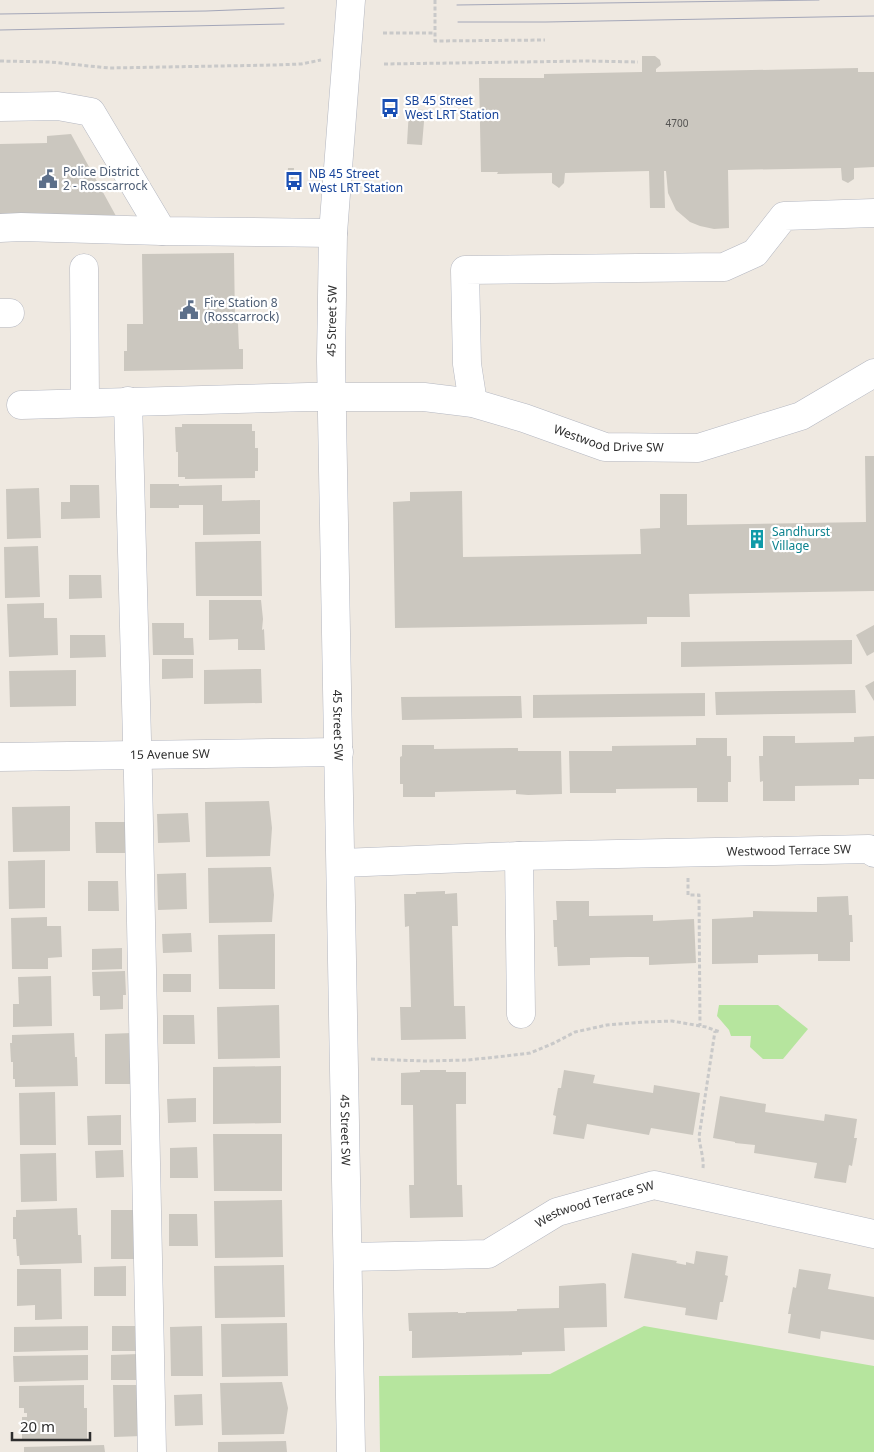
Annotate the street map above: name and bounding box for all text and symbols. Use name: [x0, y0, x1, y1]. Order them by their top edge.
place label: SB 45 Street West LRT Station: [405, 92, 499, 123]
bus stop icon: SB 45 Street West LRT Station: [379, 97, 401, 119]
house number: 4700: [666, 116, 689, 130]
place label: Police District 2 - Rosscarrock: [63, 163, 148, 194]
place label: NB 45 Street West LRT Station: [309, 165, 403, 196]
public building icon: Police District 2 - Rosscarrock: [37, 168, 59, 190]
bus stop icon: NB 45 Street West LRT Station: [283, 170, 305, 192]
street label: 45 Street SW: [322, 285, 341, 357]
place label: Fire Station 8 (Rosscarrock): [204, 294, 279, 325]
public building icon: Fire Station 8 (Rosscarrock): [178, 299, 200, 321]
street label: Westwood Drive SW: [551, 420, 664, 456]
place label: Sandhurst Village: [772, 523, 831, 554]
building icon: Sandhurst Village: [746, 528, 768, 550]
street label: 45 Street SW: [329, 689, 347, 761]
street label: 15 Avenue SW: [130, 745, 210, 763]
street label: Westwood Terrace SW: [726, 840, 851, 860]
street label: 45 Street SW: [336, 1094, 355, 1166]
street label: Westwood Terrace SW: [532, 1176, 656, 1231]
scale bar: [12, 1410, 90, 1442]
text: 20 m: [20, 1416, 55, 1436]

